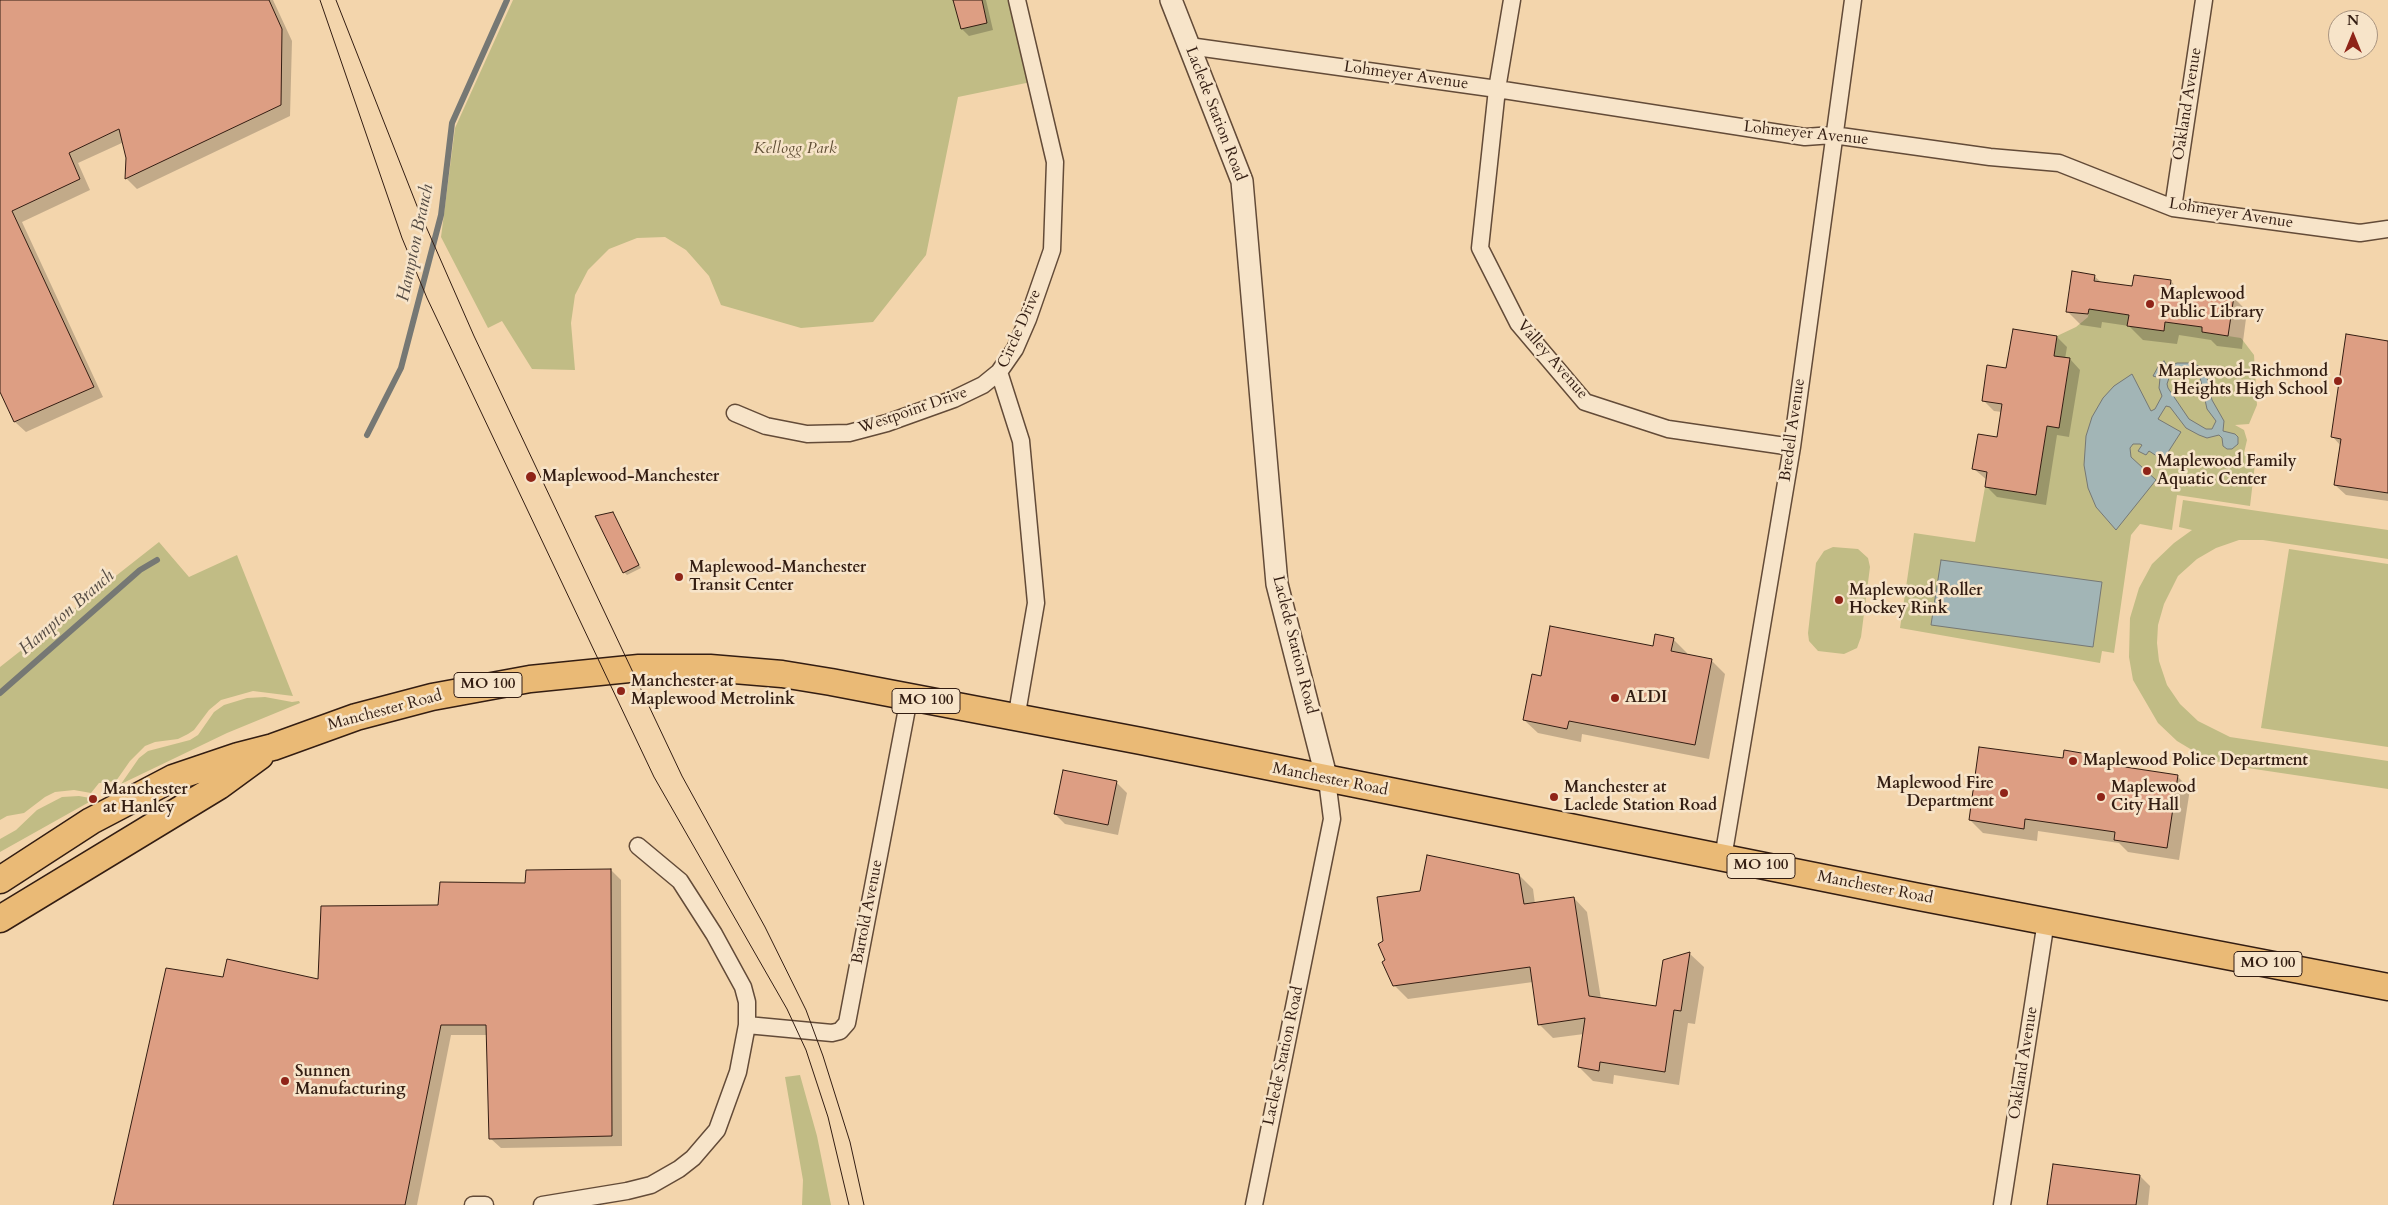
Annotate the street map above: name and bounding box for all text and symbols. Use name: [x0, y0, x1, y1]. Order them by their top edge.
north arrow: [2328, 10, 2378, 60]
text: N: [2347, 11, 2359, 30]
street label: Laclede Station Road: [1181, 44, 1249, 184]
street label: Oakland Avenue: [2170, 46, 2206, 162]
street label: Lohmeyer Avenue: [1342, 58, 1470, 94]
street label: Lohmeyer Avenue: [1743, 118, 1869, 150]
park label: Kellogg Park: [753, 139, 837, 159]
water label: Hampton Branch: [393, 182, 439, 304]
street label: Lohmeyer Avenue: [2167, 195, 2295, 233]
place label: Maplewood Public Library: [2160, 285, 2264, 323]
street label: Circle Drive: [994, 287, 1046, 371]
marker: Maplewood Public Library: [2144, 298, 2156, 310]
street label: Valley Avenue: [1512, 316, 1592, 404]
place label: Maplewood-Richmond Heights High School: [2158, 362, 2328, 400]
marker: Maplewood-Richmond Heights High School: [2332, 375, 2344, 387]
street label: Bredell Avenue: [1776, 377, 1810, 483]
street label: Westpoint Drive: [856, 383, 970, 439]
place label: Maplewood Family Aquatic Center: [2157, 452, 2297, 490]
marker: Maplewood Family Aquatic Center: [2141, 465, 2153, 477]
place label: Maplewood-Manchester: [542, 467, 719, 487]
marker: Maplewood-Manchester: [524, 470, 538, 484]
place label: Maplewood-Manchester Transit Center: [689, 558, 866, 596]
water label: Hampton Branch: [15, 566, 119, 660]
marker: Maplewood-Manchester Transit Center: [673, 571, 685, 583]
street label: Laclede Station Road: [1268, 574, 1320, 716]
place label: Maplewood Roller Hockey Rink: [1849, 581, 1982, 619]
marker: Maplewood Roller Hockey Rink: [1833, 594, 1845, 606]
road number: MO 100: [454, 672, 522, 698]
place label: Manchester at Maplewood Metrolink: [631, 672, 795, 710]
marker: Manchester at Maplewood Metrolink: [615, 685, 627, 697]
street label: Manchester Road: [326, 687, 444, 735]
road number: MO 100: [892, 688, 960, 714]
place label: ALDI: [1625, 688, 1667, 708]
marker: ALDI: [1609, 692, 1621, 704]
place label: Maplewood Police Department: [2083, 751, 2308, 771]
marker: Maplewood Police Department: [2067, 755, 2079, 767]
street label: Manchester Road: [1271, 759, 1389, 801]
place label: Maplewood Fire Department: [1877, 774, 1994, 812]
place label: Manchester at Laclede Station Road: [1564, 778, 1717, 816]
place label: Maplewood City Hall: [2111, 778, 2196, 816]
place label: Manchester at Hanley: [103, 780, 188, 818]
marker: Maplewood Fire Department: [1998, 787, 2010, 799]
marker: Manchester at Laclede Station Road: [1548, 791, 1560, 803]
marker: Maplewood City Hall: [2095, 791, 2107, 803]
marker: Manchester at Hanley: [87, 793, 99, 805]
road number: MO 100: [1727, 854, 1795, 878]
street label: Bartold Avenue: [848, 858, 888, 966]
street label: Manchester Road: [1816, 867, 1934, 909]
road number: MO 100: [2234, 952, 2302, 976]
street label: Laclede Station Road: [1260, 985, 1308, 1127]
street label: Oakland Avenue: [2006, 1005, 2042, 1121]
place label: Sunnen Manufacturing: [295, 1062, 406, 1100]
marker: Sunnen Manufacturing: [279, 1075, 291, 1087]

